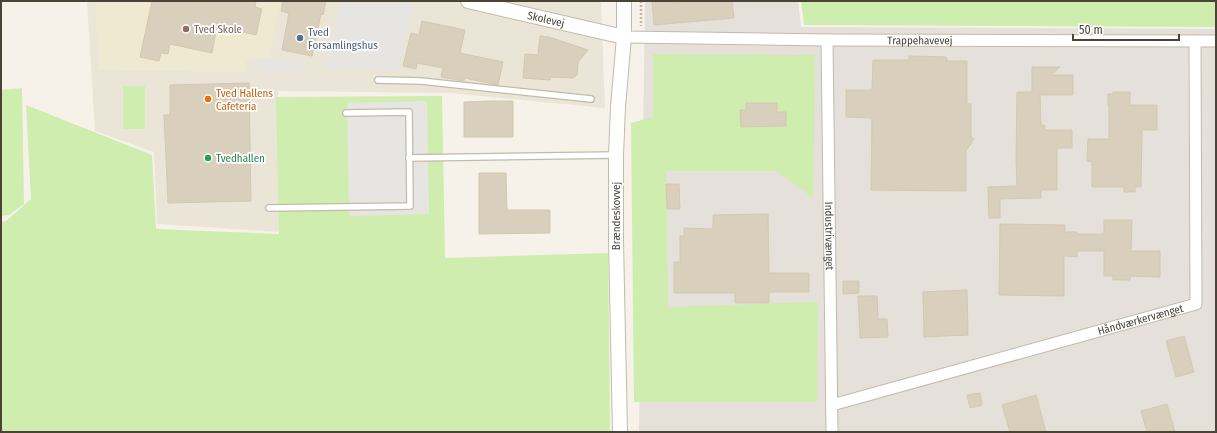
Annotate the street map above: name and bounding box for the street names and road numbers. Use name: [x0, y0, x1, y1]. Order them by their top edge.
street label: Skolevej: [526, 9, 566, 30]
street label: Trappehavevej: [887, 34, 953, 47]
street label: Brændeskovvej: [610, 182, 623, 250]
street label: Industrivænget: [822, 202, 836, 271]
street label: Håndværkervænget: [1096, 302, 1185, 338]

